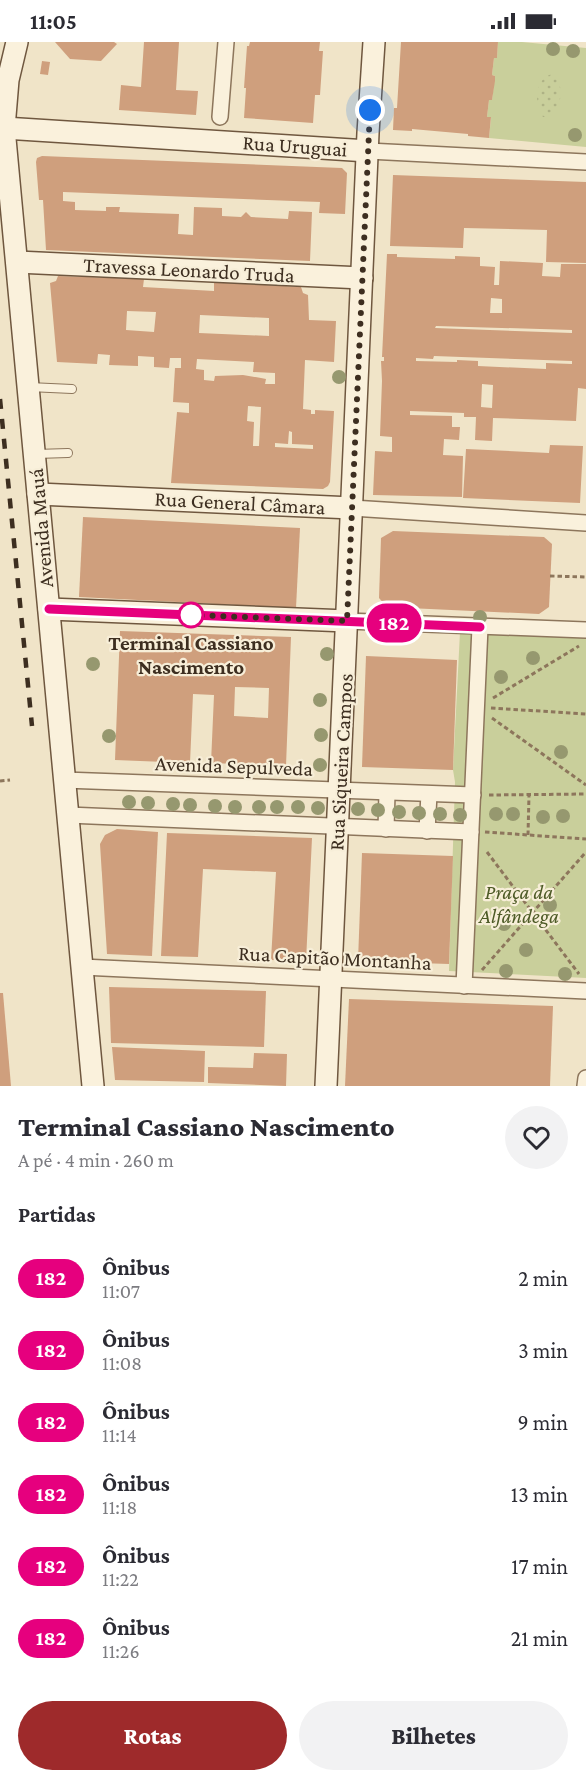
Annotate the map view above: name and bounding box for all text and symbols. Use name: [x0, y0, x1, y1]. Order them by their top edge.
text: 11:05: [30, 9, 77, 34]
your location: [355, 95, 385, 125]
street label: Rua Uruguai: [242, 130, 349, 162]
street label: Travessa Leonardo Truda: [83, 252, 295, 288]
street label: Avenida Mauá: [24, 467, 58, 589]
street label: Rua General Câmara: [154, 487, 326, 519]
marker: Terminal Cassiano Nascimento: [178, 602, 204, 628]
line badge: 182: [360, 604, 428, 642]
text: 182: [379, 611, 409, 635]
place label: Terminal Cassiano Nascimento: [108, 631, 274, 679]
street label: Rua Siqueira Campos: [324, 673, 358, 851]
street label: Avenida Sepulveda: [155, 751, 314, 781]
park label: Praça da Alfândega: [478, 880, 559, 928]
street label: Rua Capitão Montanha: [238, 941, 433, 975]
button: heart: [505, 1106, 568, 1169]
text: Terminal Cassiano Nascimento: [18, 1111, 395, 1142]
text: A pé · 4 min · 260 m: [18, 1149, 174, 1171]
text: Partidas: [18, 1202, 95, 1227]
text: Ônibus: [102, 1255, 170, 1280]
text: 182: [36, 1266, 66, 1290]
text: 2 min: [518, 1266, 568, 1291]
text: 11:07: [102, 1280, 140, 1302]
text: Ônibus: [102, 1327, 170, 1352]
text: 182: [36, 1338, 66, 1362]
text: 3 min: [518, 1338, 568, 1363]
text: 11:08: [102, 1352, 142, 1374]
text: Ônibus: [102, 1399, 170, 1424]
text: 182: [36, 1410, 66, 1434]
text: 9 min: [517, 1410, 568, 1435]
text: 11:14: [102, 1424, 137, 1446]
text: Ônibus: [102, 1471, 170, 1496]
text: 182: [36, 1482, 66, 1506]
text: 13 min: [511, 1482, 568, 1507]
text: 11:18: [102, 1496, 137, 1518]
text: Ônibus: [102, 1543, 170, 1568]
text: 182: [36, 1554, 66, 1578]
text: 17 min: [511, 1554, 568, 1579]
text: 11:22: [102, 1568, 139, 1590]
text: Ônibus: [102, 1615, 170, 1640]
text: 182: [36, 1626, 66, 1650]
text: 21 min: [511, 1626, 568, 1651]
text: 11:26: [102, 1640, 140, 1662]
button: Rotas: [18, 1701, 287, 1770]
button: Bilhetes: [299, 1701, 568, 1770]

